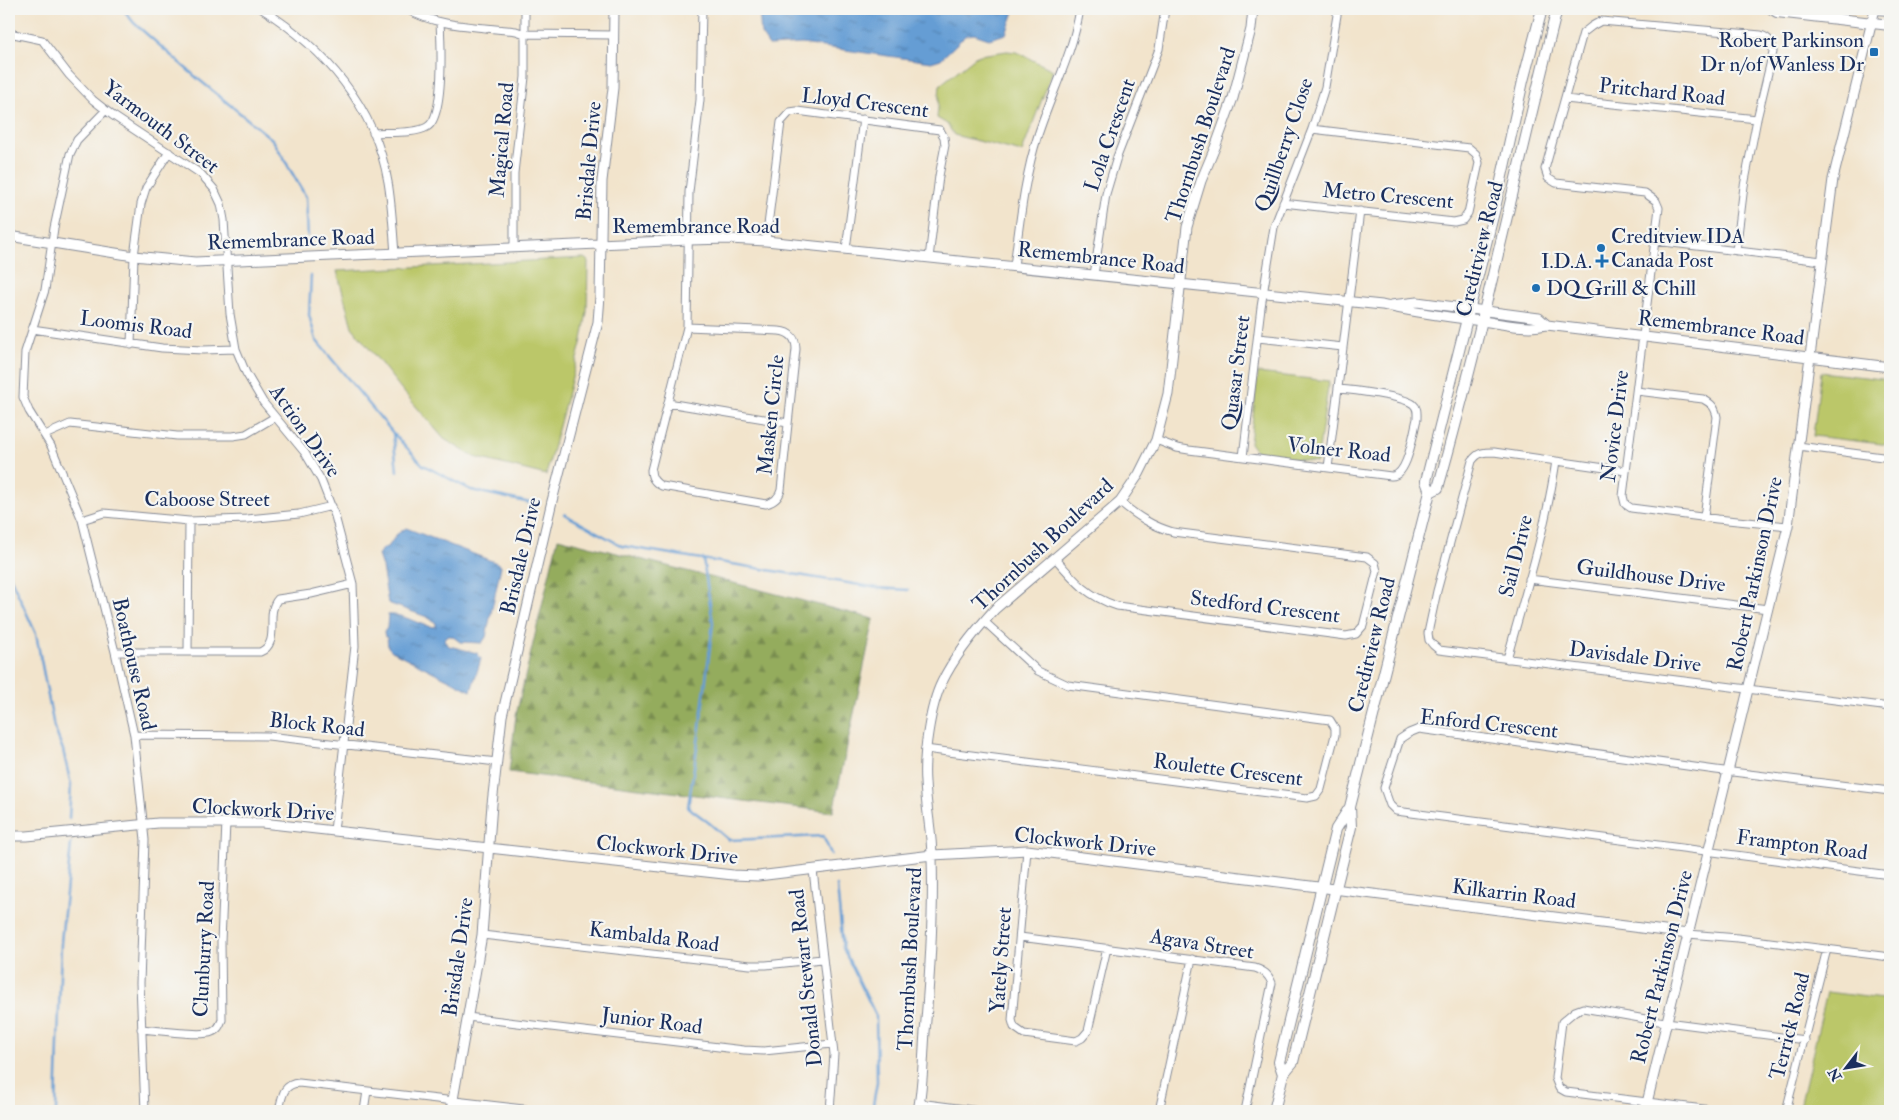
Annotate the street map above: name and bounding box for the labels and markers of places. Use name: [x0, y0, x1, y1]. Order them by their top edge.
place label: Robert Parkinson Dr n/of Wanless Dr: [1700, 27, 1864, 78]
marker: Robert Parkinson Dr n/of Wanless Dr: [1868, 46, 1880, 58]
place label: Creditview IDA Canada Post: [1611, 223, 1745, 274]
marker: Creditview IDA Canada Post: [1595, 242, 1607, 254]
place label: I.D.A.: [1541, 248, 1592, 275]
marker: I.D.A.: [1596, 255, 1608, 267]
place label: DQ Grill & Chill: [1546, 275, 1697, 302]
marker: DQ Grill & Chill: [1530, 282, 1542, 294]

